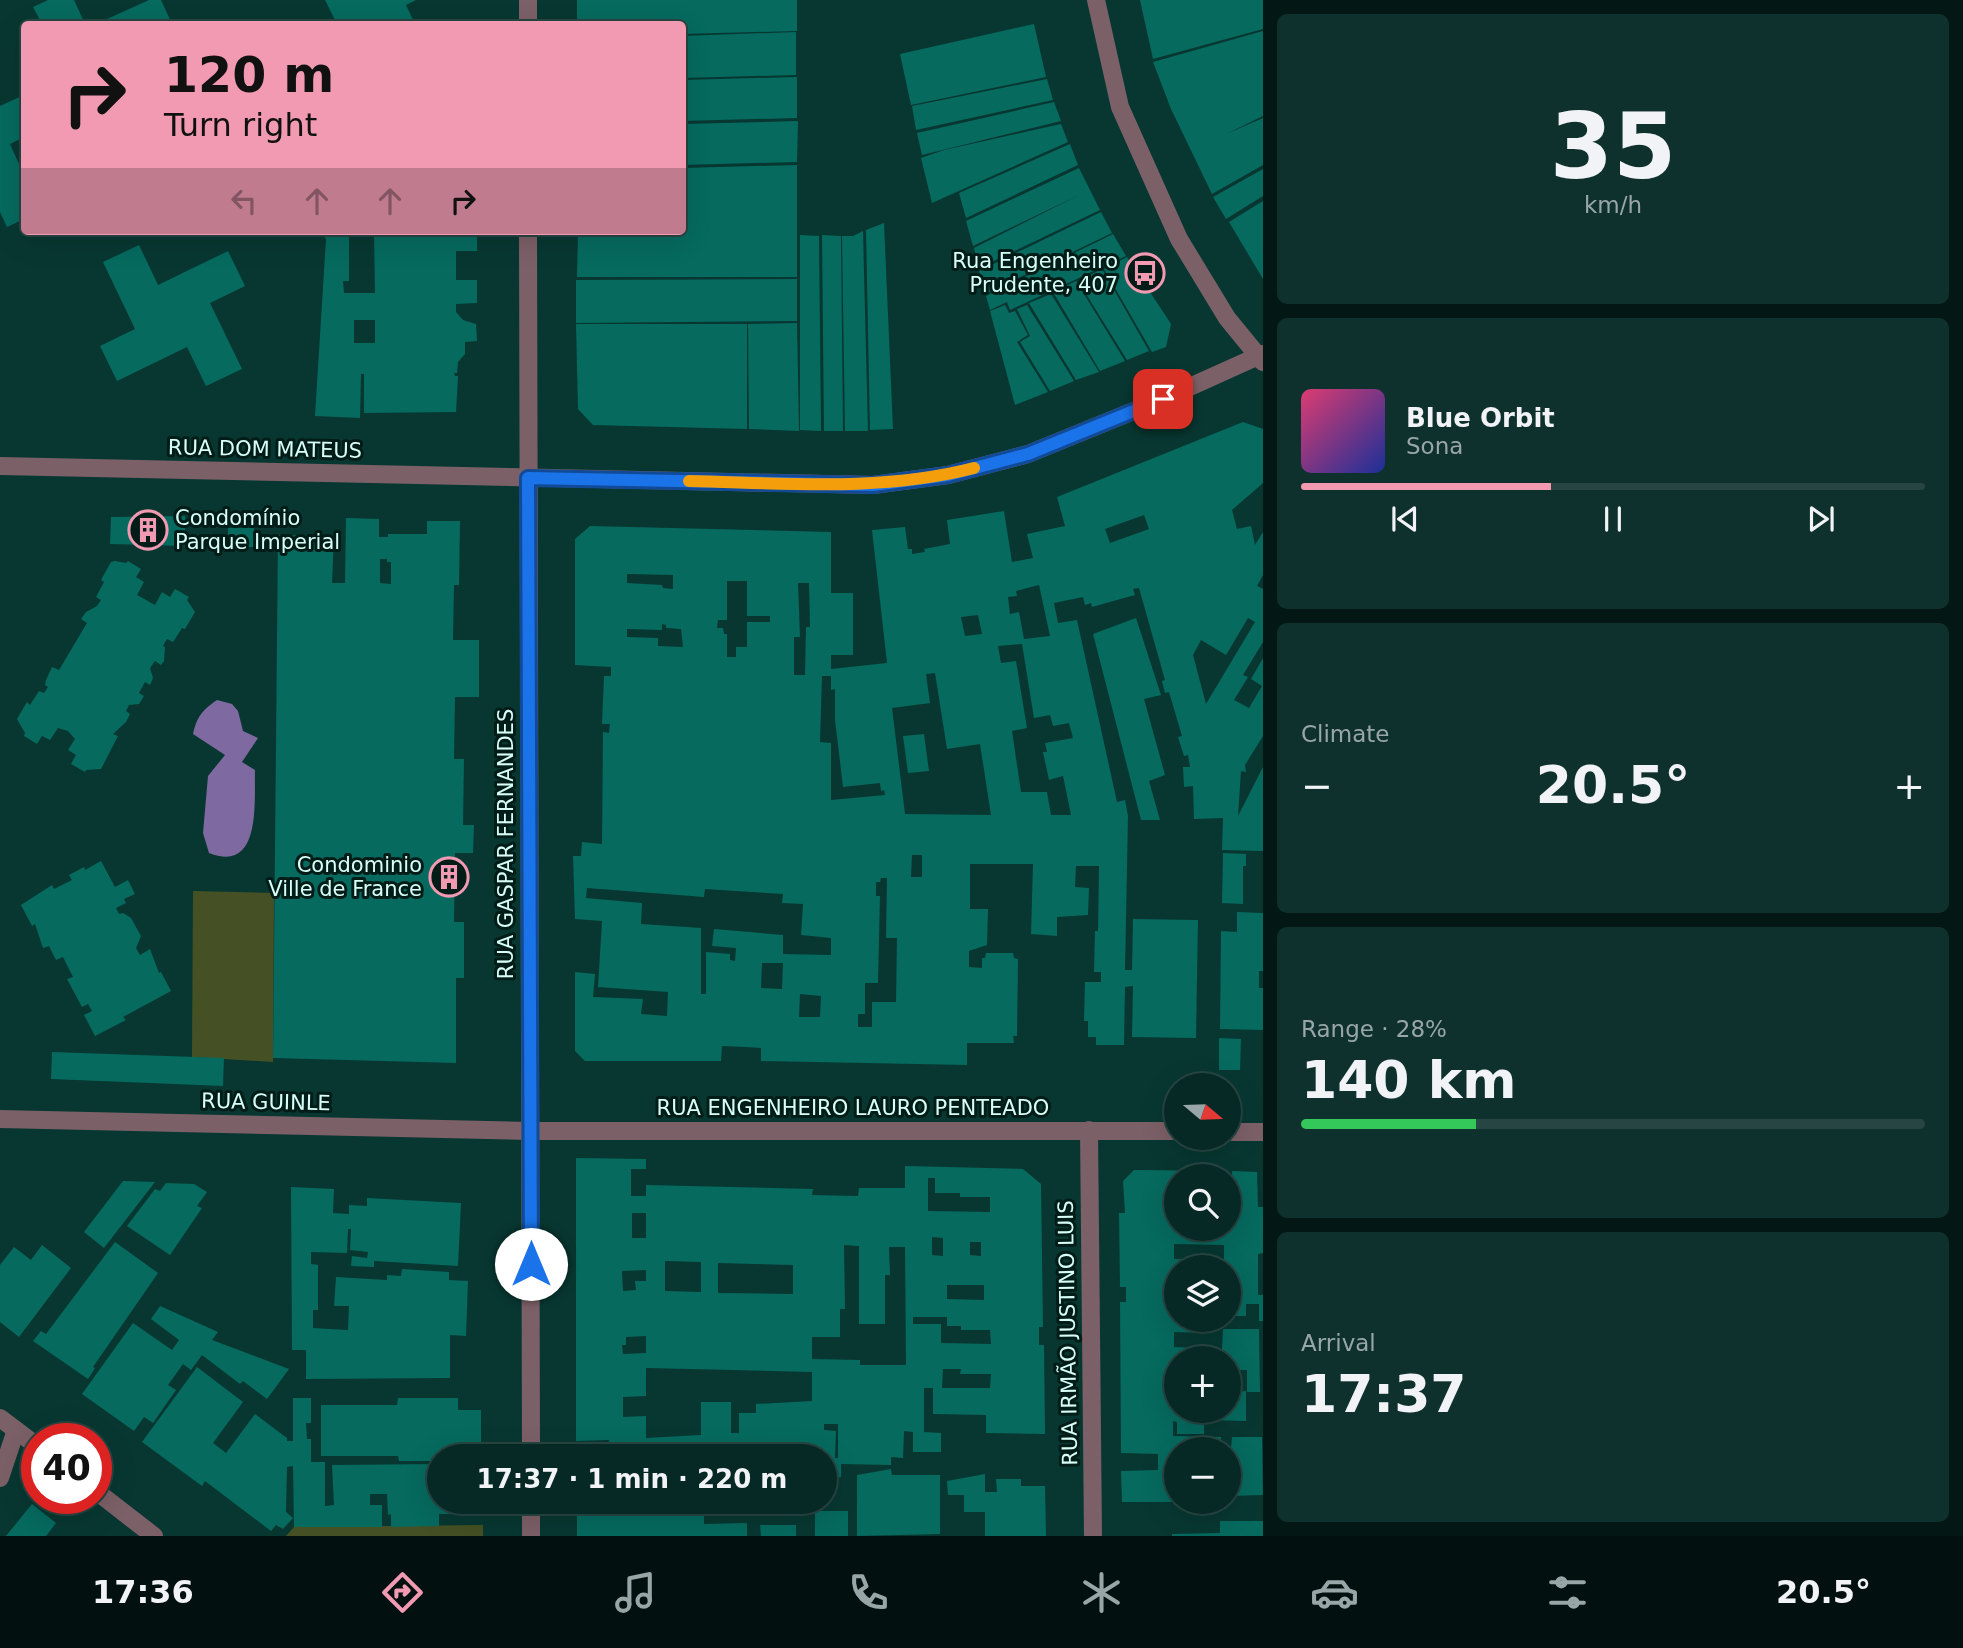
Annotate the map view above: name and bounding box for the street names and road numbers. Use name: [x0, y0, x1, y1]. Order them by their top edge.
street label: RUA DOM MATEUS: [168, 435, 362, 463]
street label: RUA GASPAR FERNANDES: [494, 709, 518, 979]
street label: RUA GUINLE: [201, 1089, 331, 1115]
street label: RUA ENGENHEIRO LAURO PENTEADO: [657, 1096, 1049, 1120]
street label: RUA IRMÃO JUSTINO LUIS: [1052, 1200, 1082, 1466]

